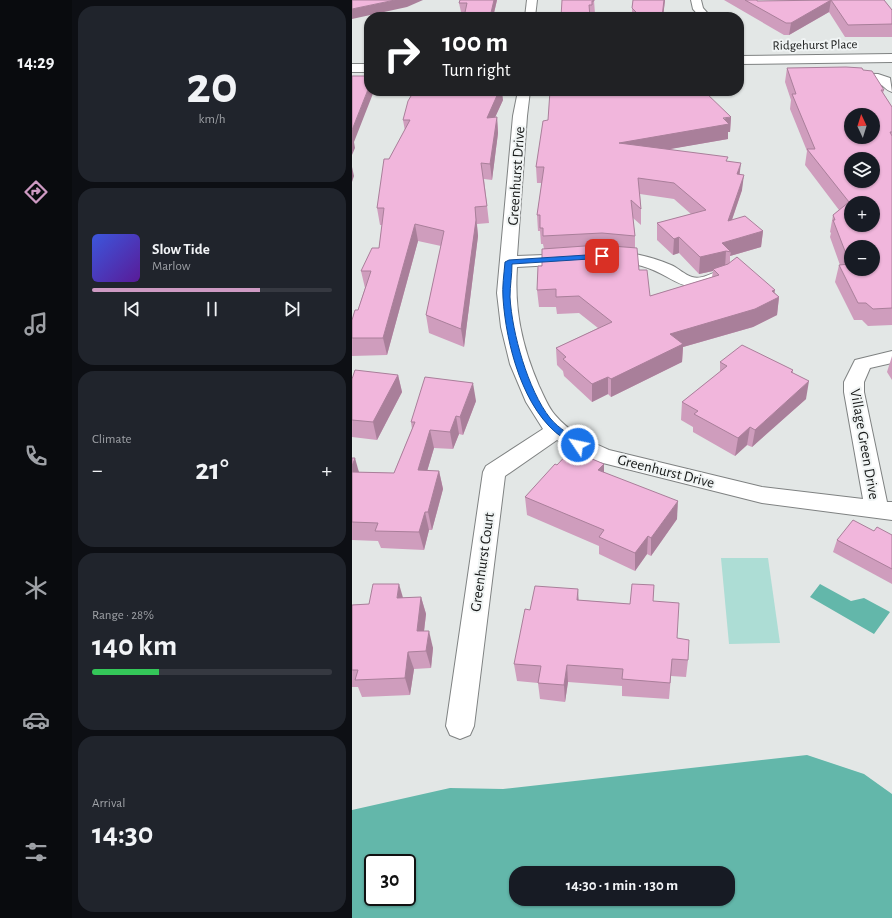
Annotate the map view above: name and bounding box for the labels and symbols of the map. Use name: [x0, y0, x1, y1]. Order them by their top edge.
street label: Ridgehurst Place: [772, 38, 858, 53]
north arrow: [844, 108, 880, 144]
street label: Greenhurst Drive: [506, 126, 527, 226]
pin: [585, 239, 619, 273]
street label: Village Green Drive: [847, 388, 882, 501]
position arrow: [557, 424, 599, 466]
street label: Greenhurst Drive: [616, 452, 716, 491]
street label: Greenhurst Court: [468, 511, 497, 613]
speed limit sign: 30: [364, 854, 416, 906]

